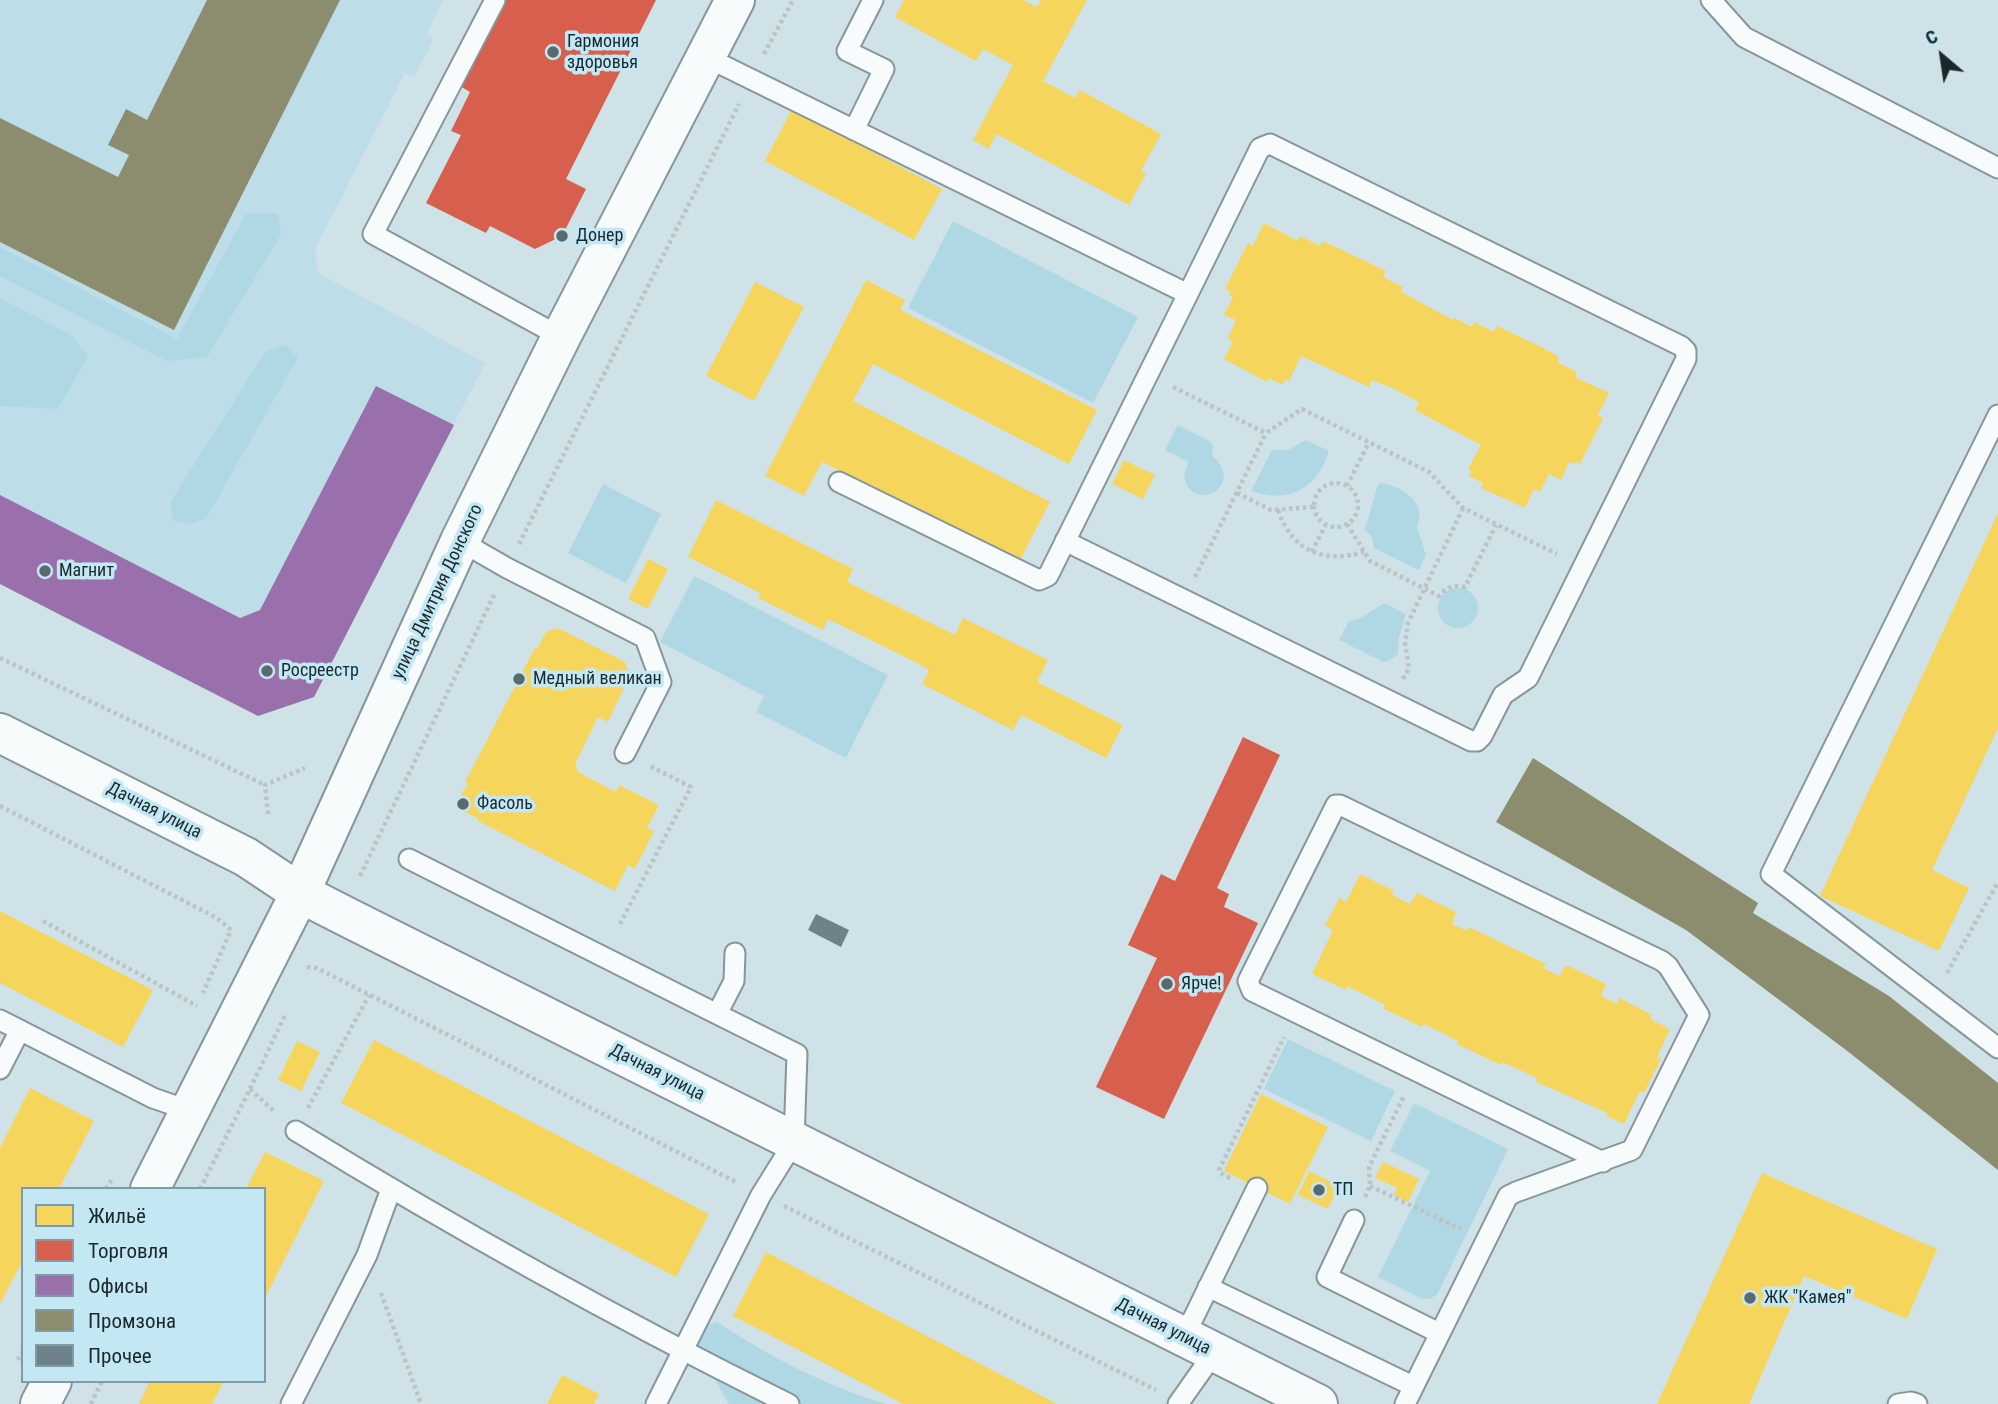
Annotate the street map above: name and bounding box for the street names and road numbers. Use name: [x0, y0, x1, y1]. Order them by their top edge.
street label: улица Дмитрия Донского: [388, 501, 488, 683]
street label: Дачная улица: [103, 778, 205, 844]
street label: Дачная улица: [606, 1040, 708, 1106]
street label: Дачная улица: [1112, 1294, 1214, 1360]

